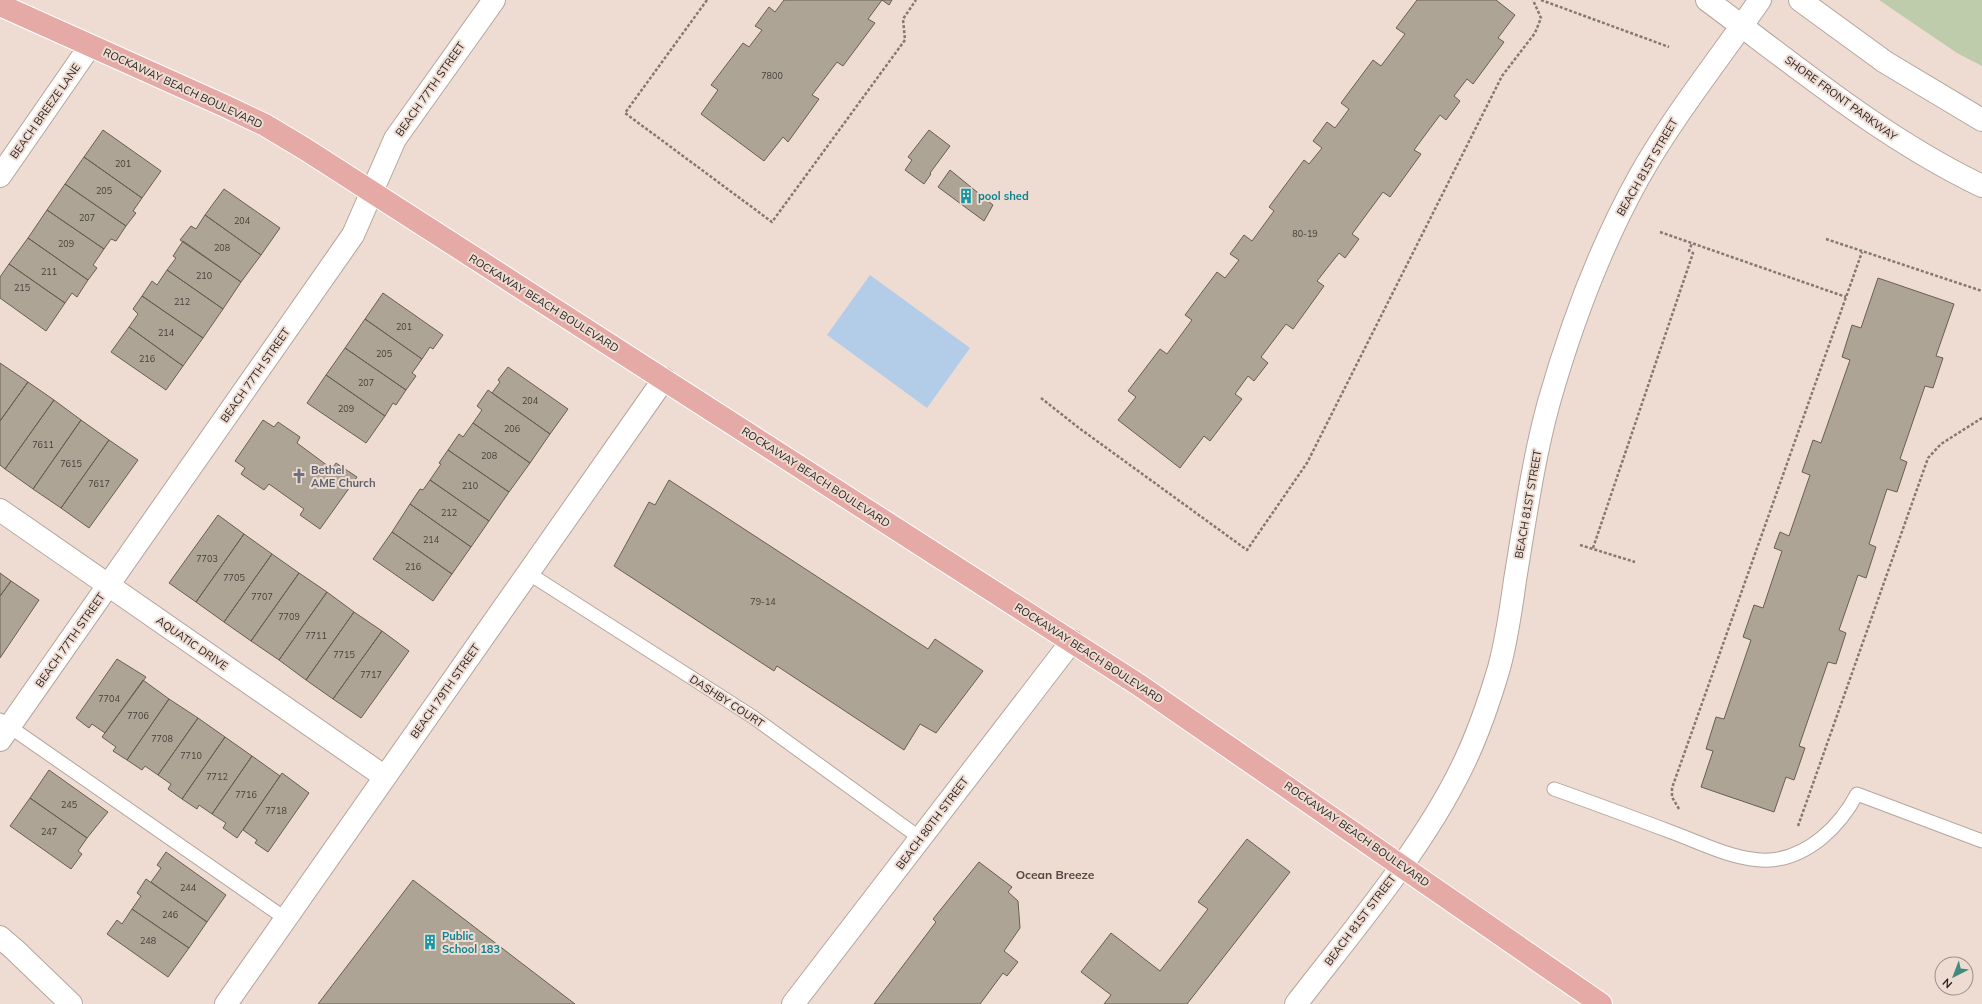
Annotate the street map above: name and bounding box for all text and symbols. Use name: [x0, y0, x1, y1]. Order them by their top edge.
street label: BEACH 77TH STREET: [392, 39, 468, 139]
street label: ROCKAWAY BEACH BOULEVARD: [101, 45, 265, 131]
street label: SHORE FRONT PARKWAY: [1782, 53, 1900, 144]
street label: BEACH BREEZE LANE: [7, 61, 83, 161]
house number: 7800: [761, 70, 783, 81]
street label: BEACH 81ST STREET: [1613, 115, 1681, 218]
house number: 201: [115, 158, 131, 169]
house number: 205: [96, 185, 113, 196]
building icon: pool shed: [957, 187, 975, 205]
place label: pool shed: [978, 189, 1029, 203]
house number: 207: [79, 212, 95, 223]
house number: 204: [234, 215, 251, 226]
house number: 80-19: [1292, 228, 1318, 239]
house number: 209: [58, 238, 74, 249]
house number: 208: [214, 242, 230, 253]
street label: ROCKAWAY BEACH BOULEVARD: [466, 251, 622, 355]
house number: 211: [41, 266, 57, 277]
house number: 210: [196, 270, 212, 281]
house number: 215: [14, 282, 31, 293]
house number: 212: [174, 296, 190, 307]
house number: 201: [396, 321, 412, 332]
street label: BEACH 77TH STREET: [217, 325, 293, 425]
house number: 214: [158, 327, 175, 338]
house number: 205: [376, 348, 393, 359]
house number: 216: [139, 353, 155, 364]
house number: 207: [358, 377, 374, 388]
house number: 204: [522, 395, 539, 406]
house number: 209: [338, 403, 354, 414]
house number: 206: [504, 423, 520, 434]
street label: ROCKAWAY BEACH BOULEVARD: [739, 424, 893, 530]
house number: 7611: [32, 439, 54, 450]
street label: BEACH 81ST STREET: [1512, 448, 1545, 560]
house number: 208: [481, 450, 497, 461]
house number: 7615: [60, 458, 82, 469]
place label: Bethel AME Church: [311, 463, 376, 490]
church icon: Bethel AME Church: [290, 467, 308, 485]
house number: 7617: [88, 478, 110, 489]
house number: 210: [462, 480, 478, 491]
house number: 212: [441, 507, 457, 518]
house number: 214: [423, 534, 440, 545]
house number: 7703: [196, 553, 218, 564]
house number: 216: [405, 561, 421, 572]
house number: 7705: [223, 572, 245, 583]
street label: BEACH 77TH STREET: [32, 590, 108, 690]
house number: 7707: [251, 591, 273, 602]
house number: 79-14: [750, 596, 776, 607]
street label: ROCKAWAY BEACH BOULEVARD: [1012, 600, 1166, 706]
house number: 7709: [278, 611, 300, 622]
street label: AQUATIC DRIVE: [153, 613, 231, 673]
house number: 7711: [305, 630, 327, 641]
street label: BEACH 79TH STREET: [407, 641, 483, 741]
house number: 7715: [333, 649, 355, 660]
house number: 7717: [360, 669, 382, 680]
street label: DASHBY COURT: [687, 672, 767, 731]
house number: 7704: [98, 693, 120, 704]
house number: 7706: [127, 710, 149, 721]
house number: 7708: [151, 733, 173, 744]
house number: 7710: [180, 750, 202, 761]
house number: 7712: [206, 771, 228, 782]
street label: BEACH 80TH STREET: [893, 774, 972, 872]
street label: ROCKAWAY BEACH BOULEVARD: [1282, 778, 1432, 890]
house number: 7716: [235, 789, 257, 800]
house number: 245: [61, 799, 78, 810]
house number: 7718: [265, 805, 287, 816]
house number: 247: [41, 826, 57, 837]
district label: Ocean Breeze: [1016, 867, 1095, 882]
street label: BEACH 81ST STREET: [1321, 871, 1399, 968]
house number: 244: [180, 882, 197, 893]
house number: 246: [162, 909, 178, 920]
place label: Public School 183: [442, 929, 500, 956]
building icon: Public School 183: [421, 933, 439, 951]
house number: 248: [140, 935, 156, 946]
north arrow: [1934, 956, 1974, 996]
text: N: [1940, 975, 1955, 991]

